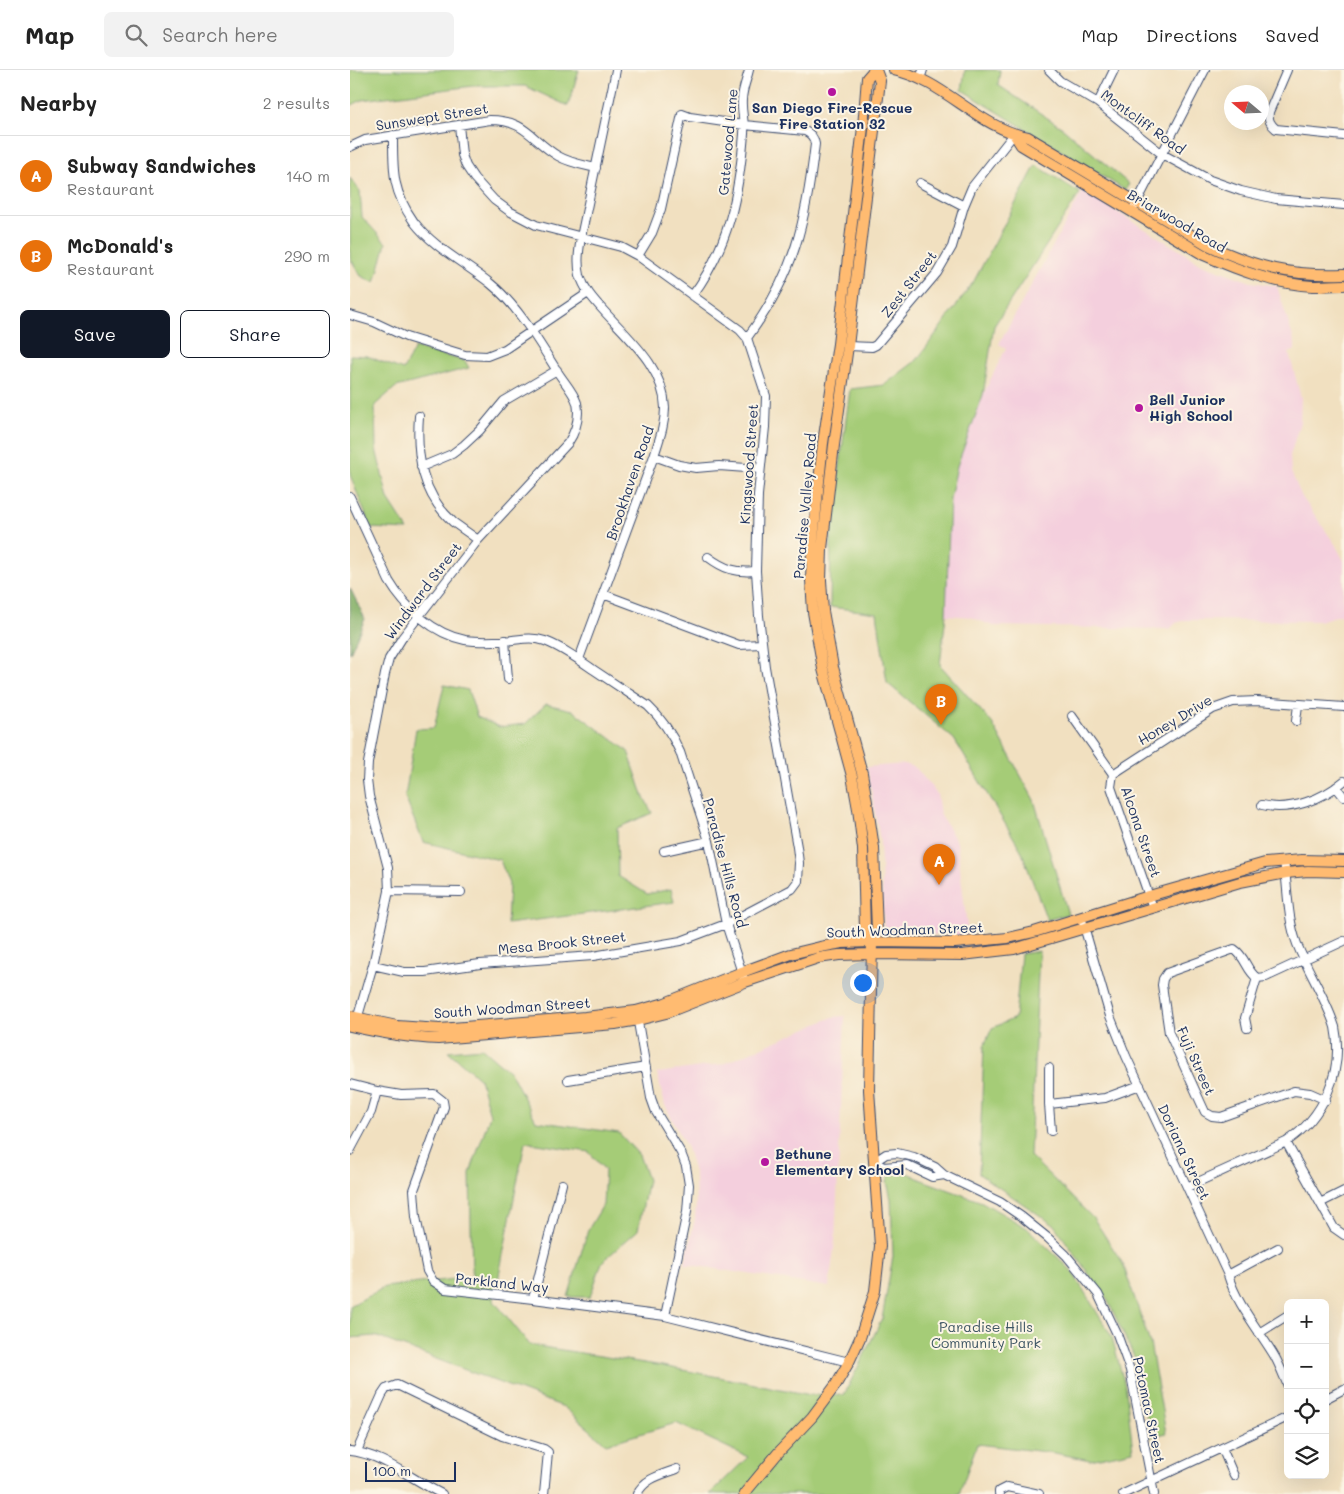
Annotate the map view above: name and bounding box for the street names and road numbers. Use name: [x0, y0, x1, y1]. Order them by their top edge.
street label: Montcliff Road: [1097, 85, 1189, 159]
street label: Gatewood Lane: [713, 88, 742, 196]
street label: Sunswept Street: [374, 98, 489, 135]
street label: Briarwood Road: [1124, 184, 1230, 257]
street label: Zest Street: [876, 246, 941, 321]
street label: Kingswood Street: [735, 403, 762, 525]
street label: Brookhaven Road: [601, 423, 658, 542]
street label: Paradise Valley Road: [789, 432, 820, 580]
street label: Windward Street: [380, 538, 466, 643]
street label: Honey Drive: [1134, 690, 1215, 749]
street label: Alcona Street: [1117, 784, 1166, 880]
street label: Paradise Hills Road: [699, 796, 752, 930]
street label: South Woodman Street: [826, 917, 984, 942]
street label: Mesa Brook Street: [497, 926, 627, 959]
street label: South Woodman Street: [433, 993, 591, 1022]
street label: Fuji Street: [1173, 1023, 1220, 1098]
street label: Doriana Street: [1154, 1101, 1215, 1203]
street label: Parkland Way: [455, 1268, 550, 1297]
street label: Potomac Street: [1129, 1355, 1170, 1465]

